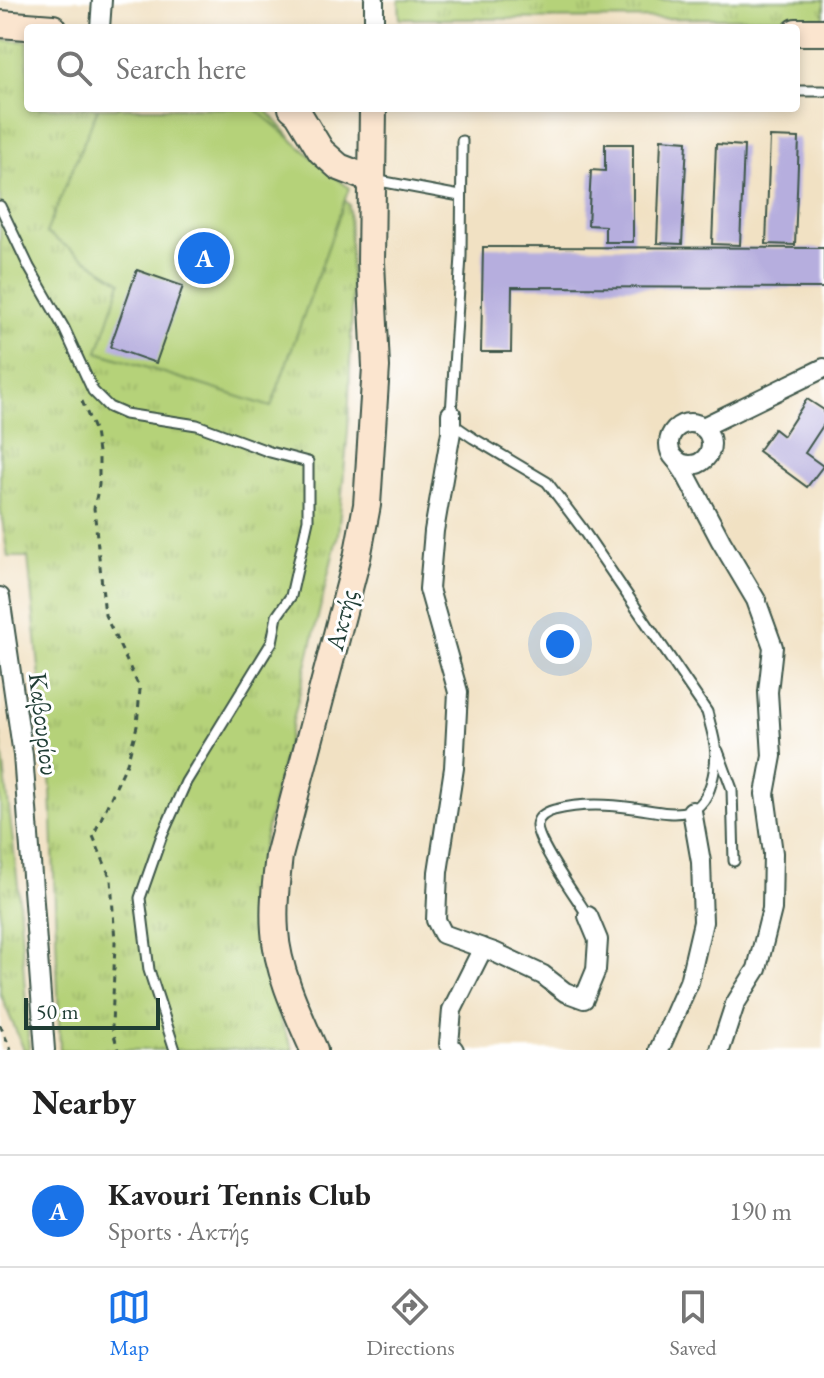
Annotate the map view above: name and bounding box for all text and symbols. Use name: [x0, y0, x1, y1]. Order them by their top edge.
search box: [24, 24, 800, 112]
icon: search: [52, 46, 96, 90]
text: Search here: [116, 49, 246, 88]
pin: A: [178, 228, 230, 288]
street label: Ακτής: [317, 586, 365, 655]
your location: [540, 624, 580, 664]
street label: Καβουρίου: [21, 671, 67, 777]
scale bar: [24, 994, 160, 1030]
text: 50 m: [36, 997, 79, 1026]
text: Nearby: [32, 1080, 136, 1124]
text: Kavouri Tennis Club: [108, 1175, 371, 1214]
text: A: [49, 1194, 67, 1228]
text: 190 m: [729, 1194, 792, 1228]
text: Sports · Ακτής: [108, 1214, 249, 1248]
tab: Map: [107, 1285, 151, 1362]
tab: Directions: [366, 1285, 455, 1362]
tab: Saved: [669, 1285, 717, 1362]

